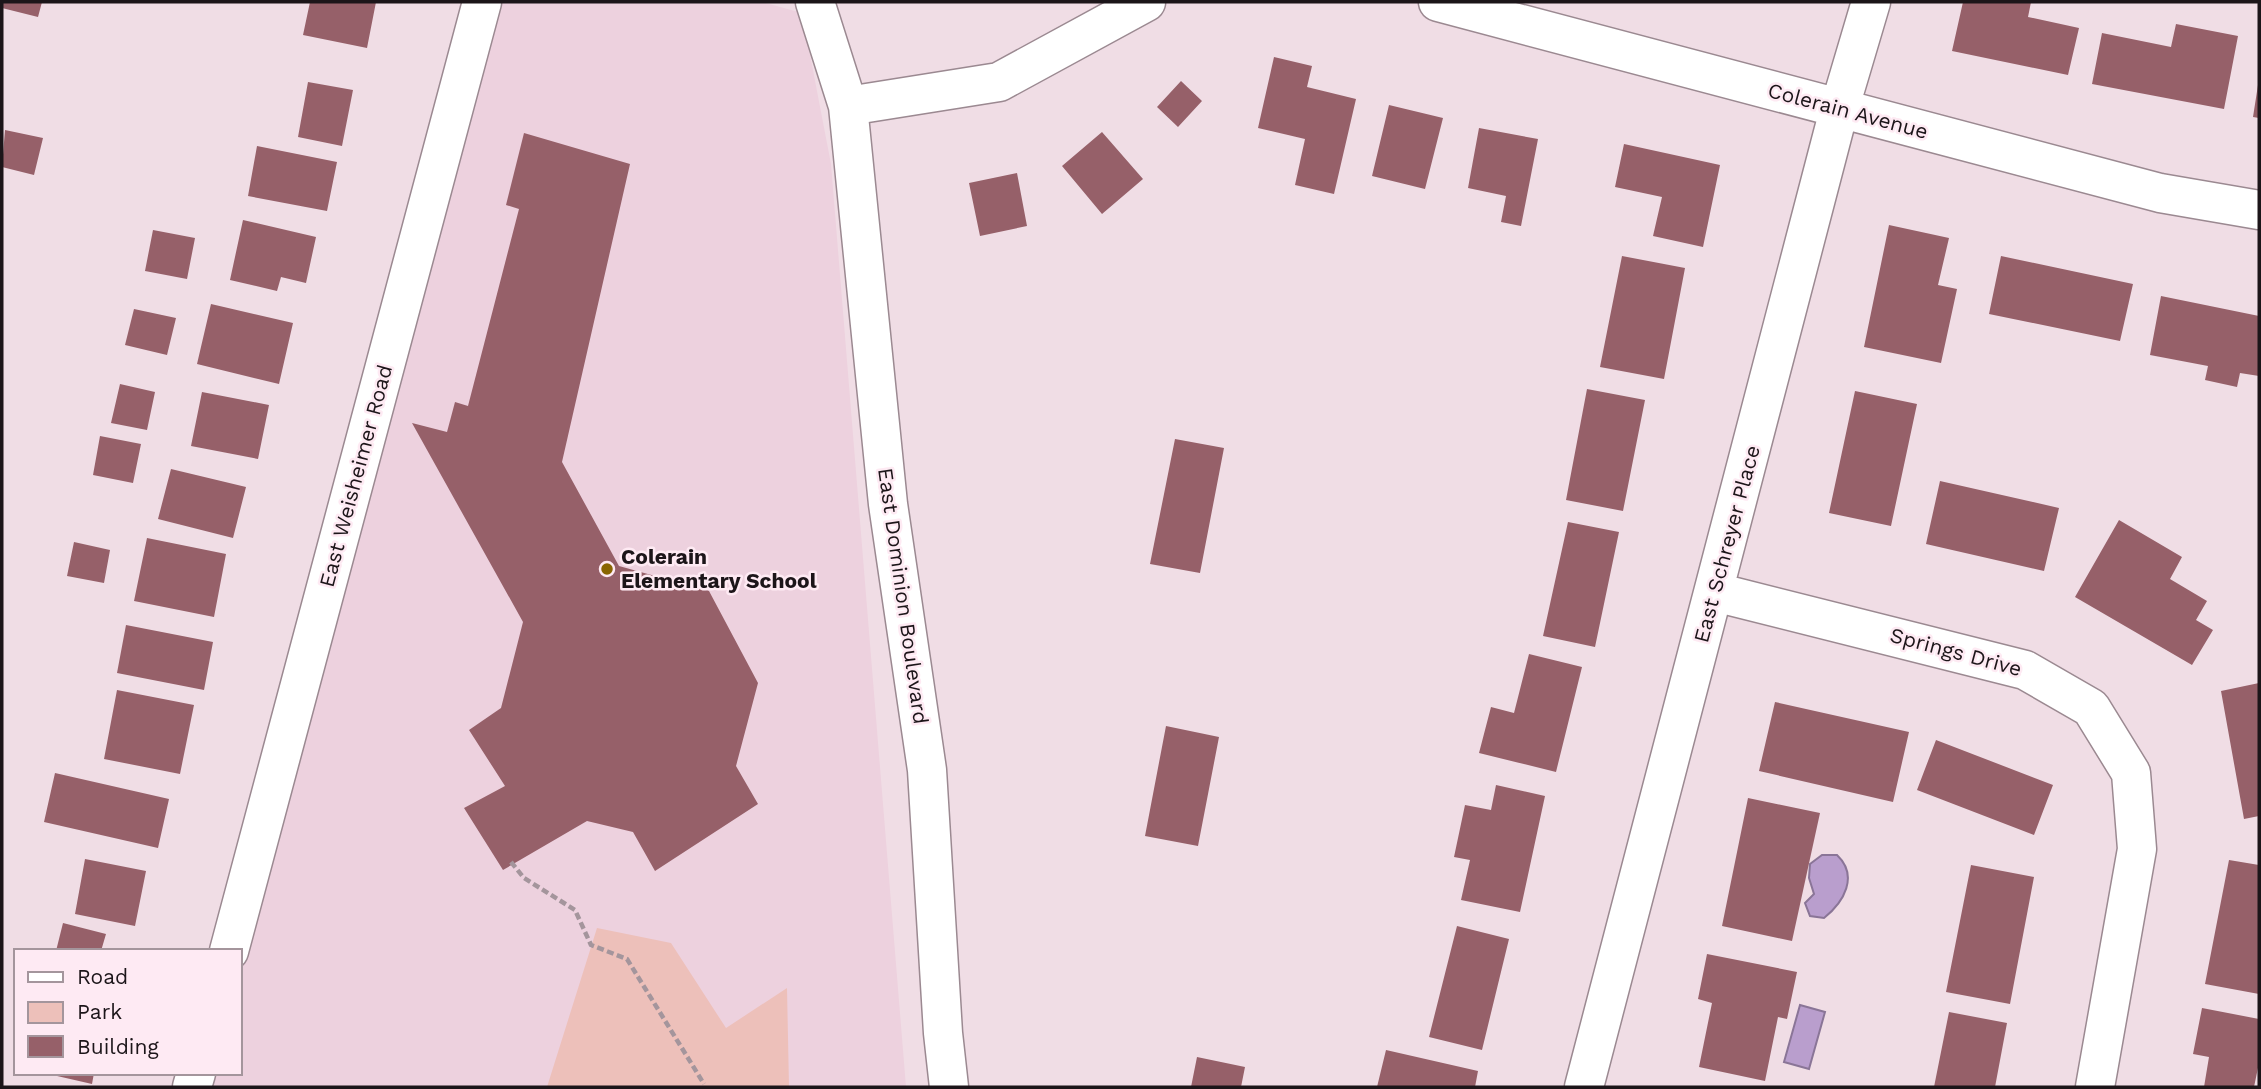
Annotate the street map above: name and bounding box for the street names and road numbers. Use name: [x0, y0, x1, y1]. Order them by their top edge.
street label: Colerain Avenue: [1765, 77, 1931, 144]
street label: East Weisheimer Road: [314, 362, 397, 590]
street label: East Schreyer Place: [1688, 442, 1765, 645]
street label: East Dominion Boulevard: [873, 466, 934, 726]
street label: Springs Drive: [1888, 622, 2025, 681]

